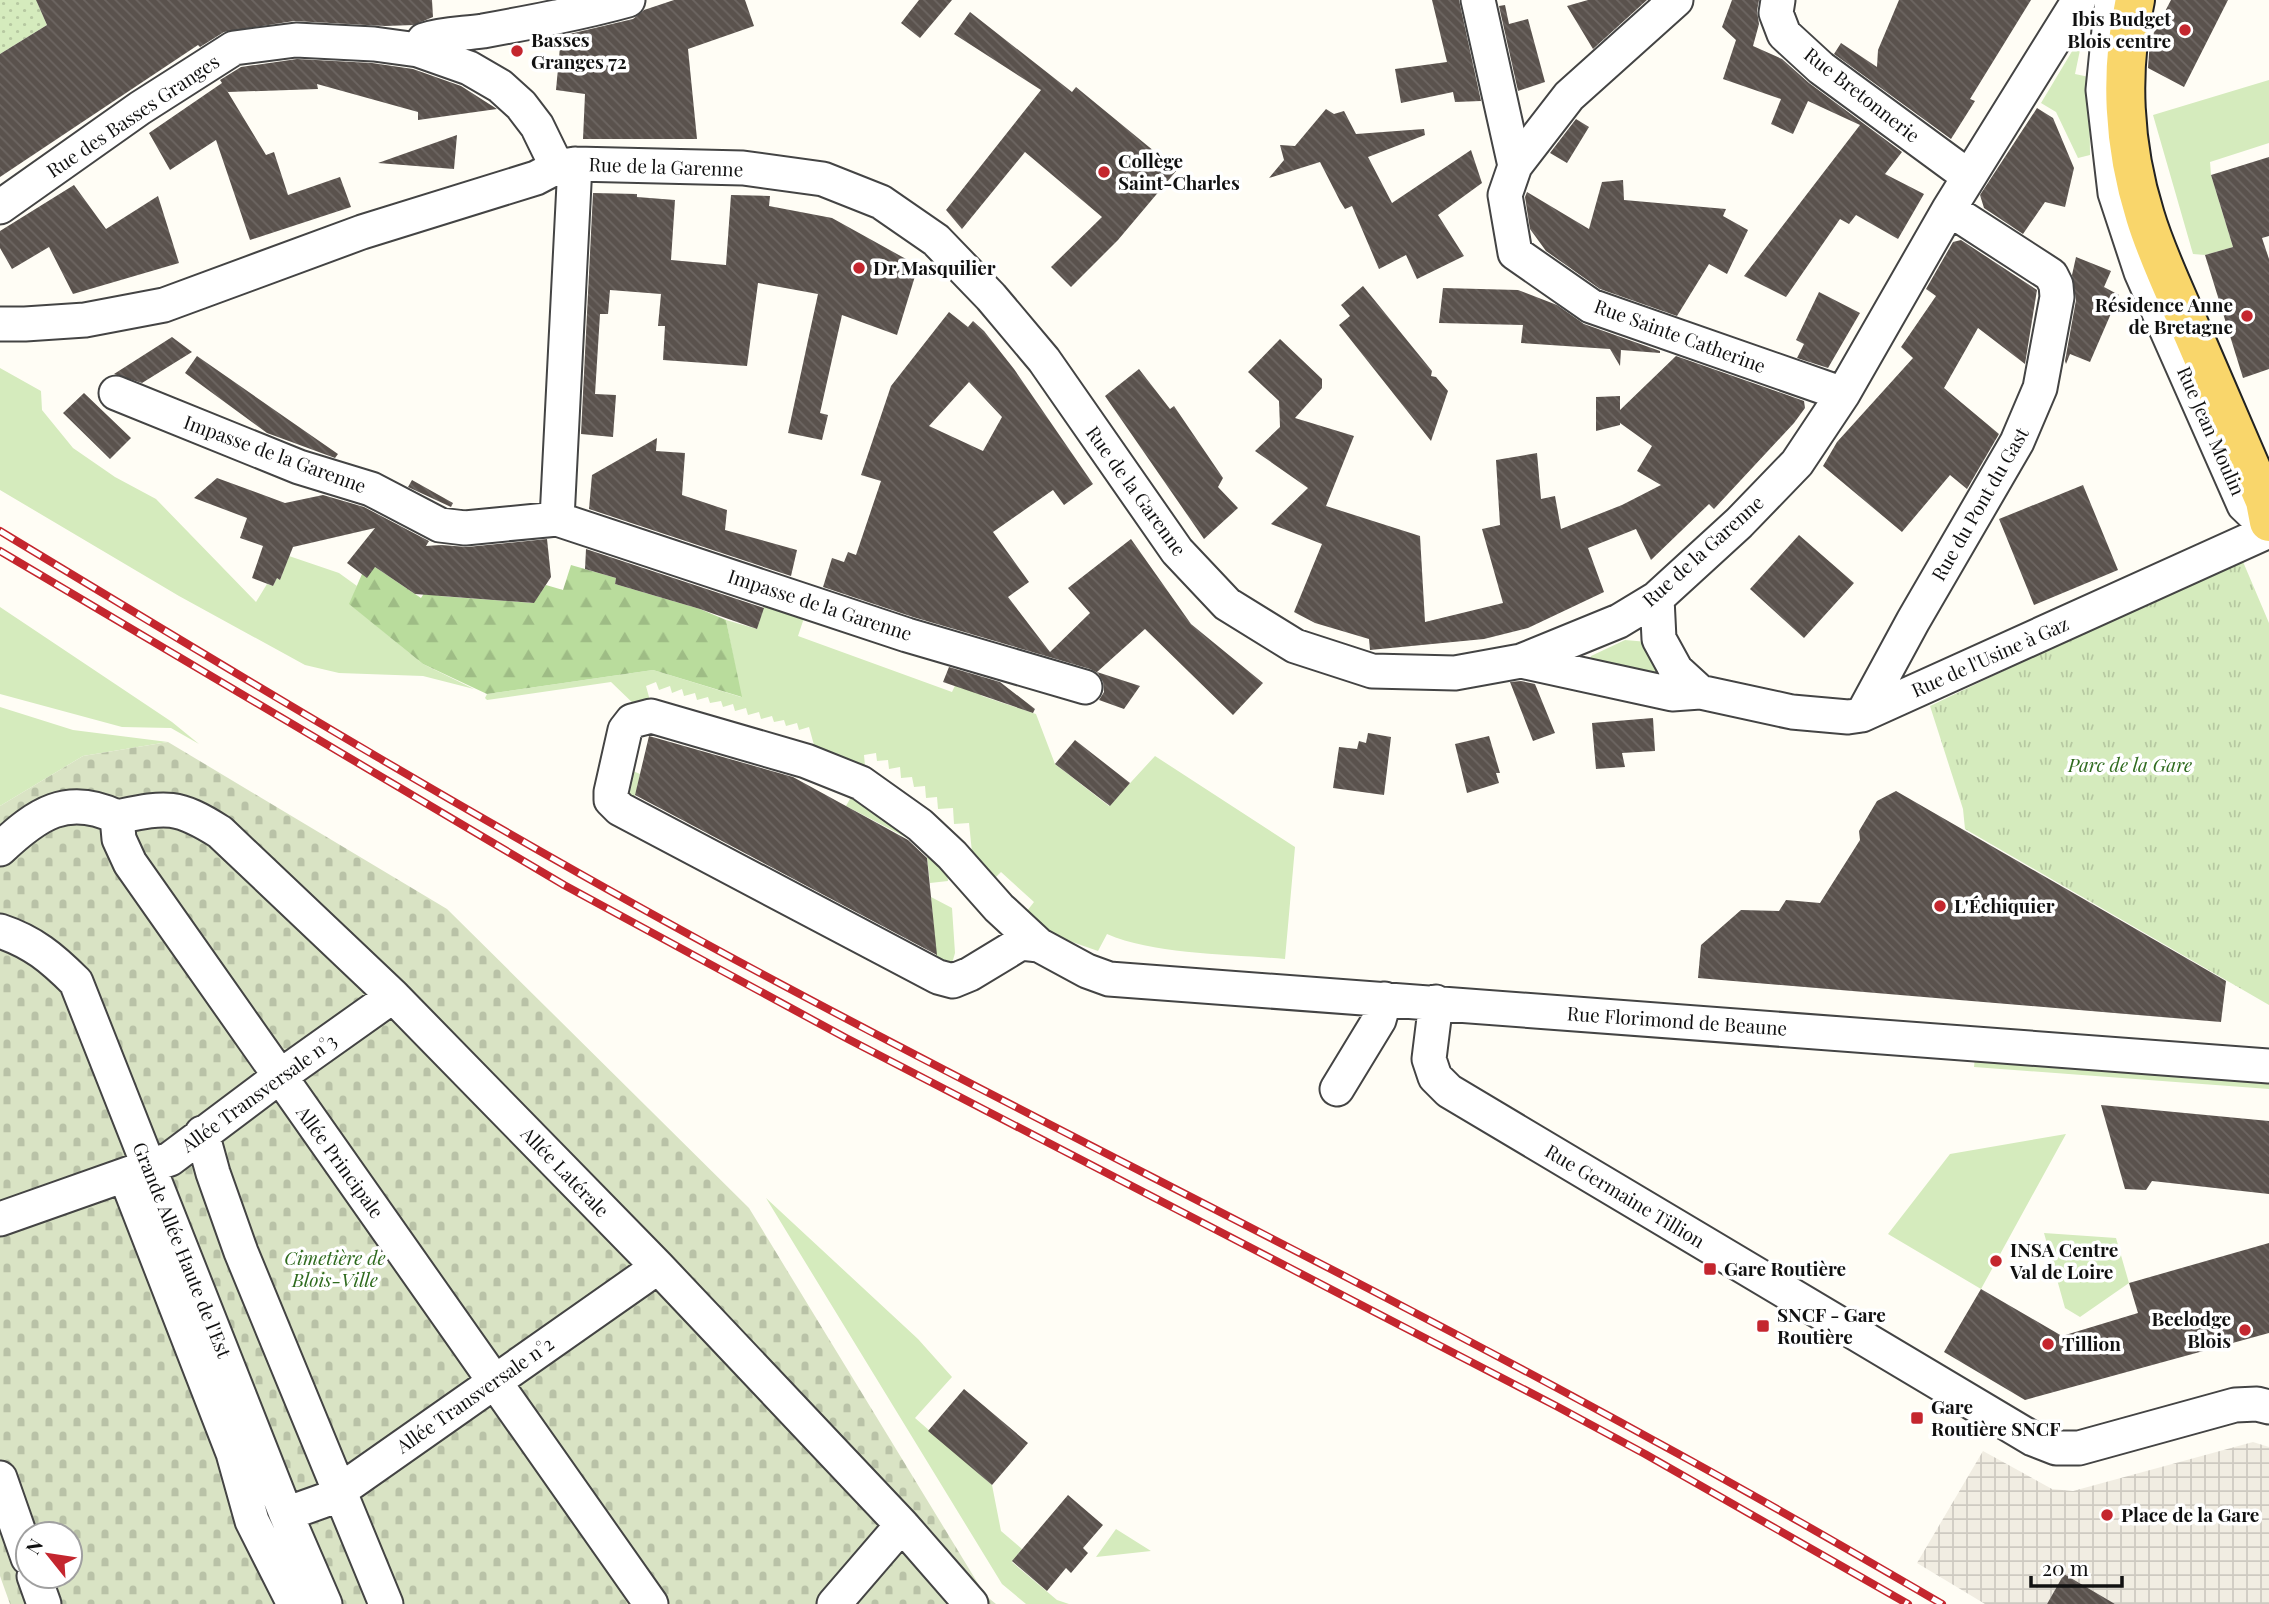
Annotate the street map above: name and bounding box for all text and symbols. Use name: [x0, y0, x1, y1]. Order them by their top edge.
place label: Ibis Budget Blois centre: [2067, 5, 2171, 53]
marker: Ibis Budget Blois centre: [2177, 22, 2193, 38]
place label: Basses Granges 72: [531, 26, 627, 74]
street label: Rue Bretonnerie: [1799, 41, 1926, 148]
marker: Basses Granges 72: [509, 43, 525, 59]
street label: Rue des Basses Granges: [41, 48, 224, 183]
place label: Collège Saint-Charles: [1118, 147, 1240, 195]
street label: Rue de la Garenne: [588, 150, 744, 182]
marker: Collège Saint-Charles: [1096, 164, 1112, 180]
place label: Dr Masquilier: [873, 254, 996, 280]
marker: Dr Masquilier: [851, 260, 867, 276]
place label: Résidence Anne de Bretagne: [2095, 291, 2233, 339]
street label: Rue Sainte Catherine: [1591, 292, 1770, 378]
marker: Résidence Anne de Bretagne: [2239, 308, 2255, 324]
street label: Rue Jean Moulin: [2172, 362, 2252, 500]
street label: Impasse de la Garenne: [181, 408, 370, 498]
street label: Rue de la Garenne: [1081, 420, 1193, 561]
street label: Rue du Pont du Gast: [1925, 422, 2034, 585]
street label: Rue de la Garenne: [1636, 489, 1768, 612]
street label: Impasse de la Garenne: [725, 562, 916, 646]
street label: Rue de l'Usine à Gaz: [1907, 610, 2072, 702]
park label: Parc de la Gare: [2067, 751, 2192, 777]
place label: L'Échiquier: [1954, 892, 2055, 918]
marker: L'Échiquier: [1932, 898, 1948, 914]
street label: Rue Florimond de Beaune: [1566, 999, 1788, 1041]
street label: Allée Transversale n°3: [175, 1027, 341, 1158]
street label: Allée Principale: [291, 1099, 390, 1223]
street label: Allée Latérale: [515, 1120, 615, 1222]
street label: Rue Germaine Tillion: [1541, 1137, 1711, 1253]
street label: Grande Allée Haute de l'Est: [128, 1138, 238, 1362]
place label: INSA Centre Val de Loire: [2009, 1236, 2118, 1284]
park label: Cimetière de Blois-Ville: [284, 1244, 386, 1292]
marker: INSA Centre Val de Loire: [1988, 1253, 2004, 1269]
place label: Gare Routière: [1724, 1255, 1846, 1281]
marker: Gare Routière: [1702, 1261, 1718, 1277]
place label: SNCF - Gare Routière: [1777, 1301, 1886, 1349]
place label: Beelodge Blois: [2151, 1305, 2231, 1353]
marker: SNCF - Gare Routière: [1755, 1318, 1771, 1334]
marker: Beelodge Blois: [2237, 1322, 2253, 1338]
street label: Allée Transversale n°2: [390, 1330, 558, 1459]
place label: Tillion: [2062, 1330, 2121, 1356]
marker: Tillion: [2040, 1336, 2056, 1352]
place label: Gare Routière SNCF: [1931, 1393, 2060, 1441]
marker: Gare Routière SNCF: [1909, 1410, 1925, 1426]
place label: Place de la Gare: [2121, 1501, 2259, 1527]
marker: Place de la Gare: [2099, 1507, 2115, 1523]
north arrow: [14, 1520, 84, 1590]
text: N: [19, 1533, 48, 1558]
scale bar: [2031, 1544, 2122, 1588]
text: 20 m: [2042, 1553, 2089, 1581]

